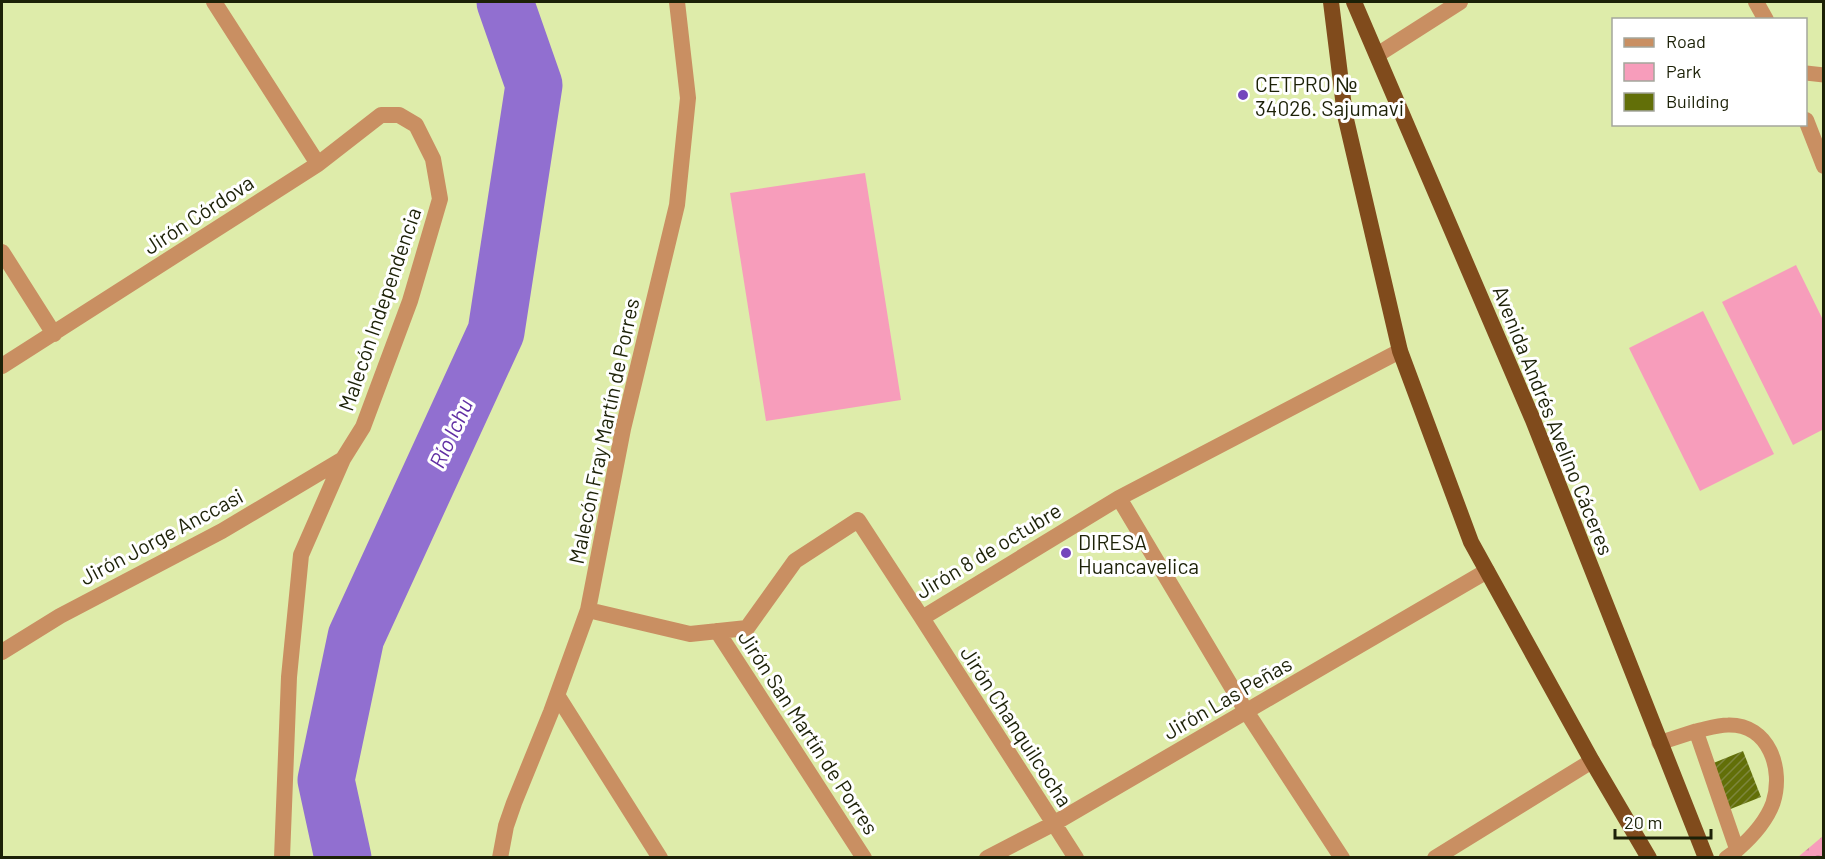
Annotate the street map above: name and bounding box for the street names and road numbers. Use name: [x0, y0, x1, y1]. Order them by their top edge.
street label: Jirón Córdova: [138, 169, 258, 259]
street label: Malecón Independencia: [332, 204, 426, 414]
street label: Avenida Andrés Avelino Cáceres: [1488, 282, 1620, 558]
street label: Malecón Fray Martín de Porres: [563, 296, 643, 566]
street label: Jirón Jorge Anccasi: [75, 482, 247, 590]
street label: Jirón 8 de octubre: [911, 497, 1065, 603]
street label: Jirón San Martín de Porres: [734, 625, 884, 839]
street label: Jirón Chanquilcocha: [956, 641, 1078, 811]
street label: Jirón Las Peñas: [1158, 650, 1296, 744]

